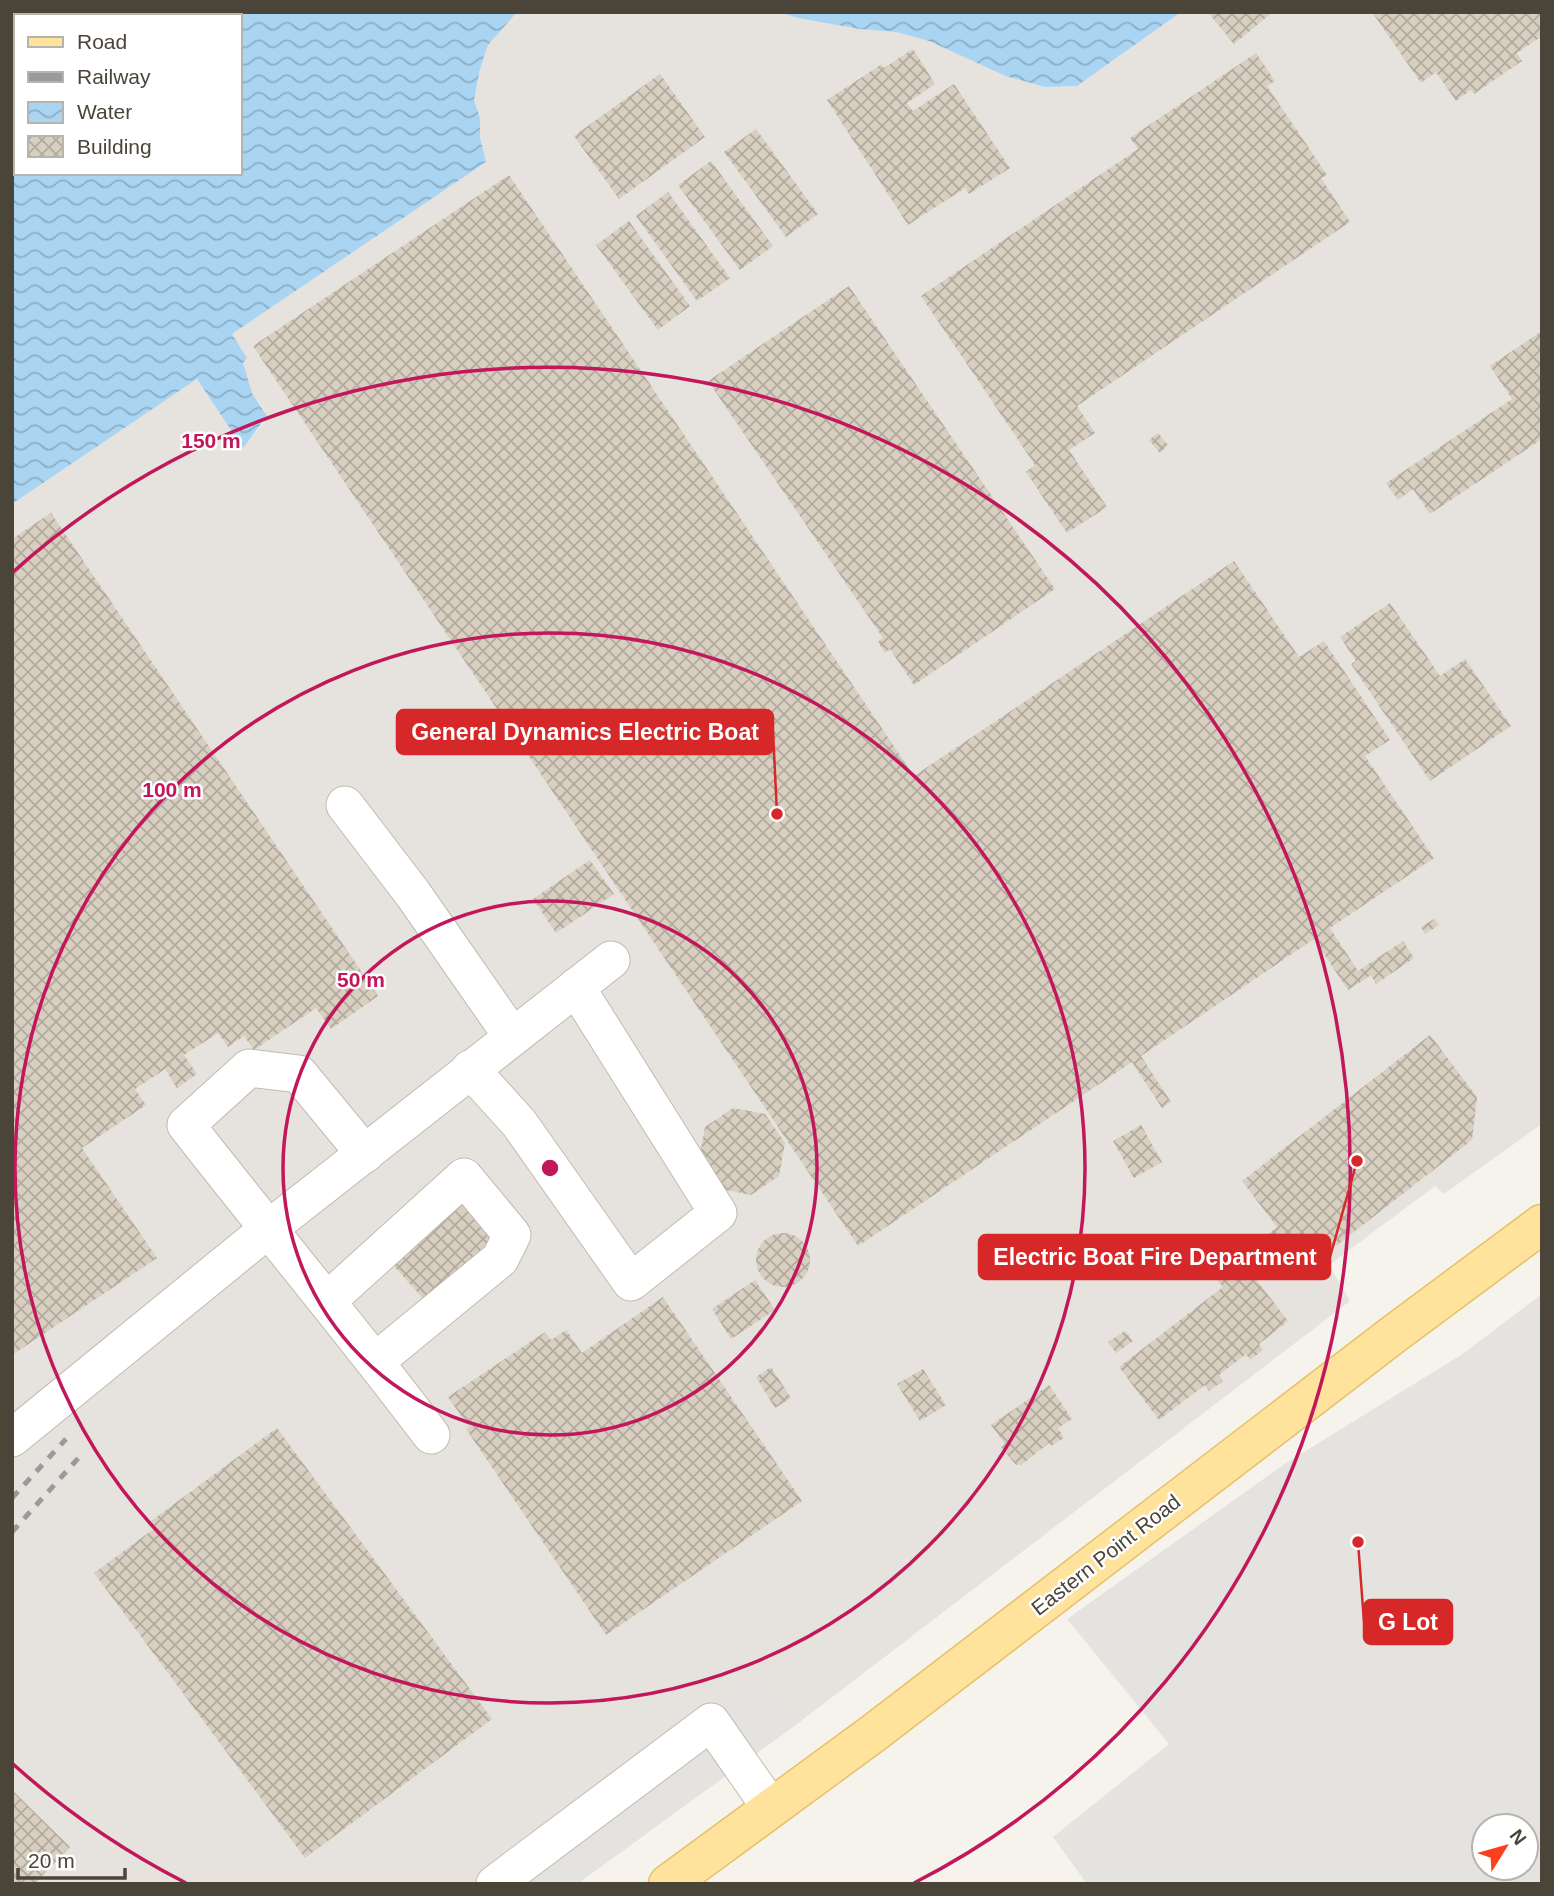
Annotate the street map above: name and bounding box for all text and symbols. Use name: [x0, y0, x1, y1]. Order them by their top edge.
legend: [14, 14, 242, 175]
text: Road: [77, 30, 127, 53]
text: Railway: [77, 65, 151, 88]
text: Water: [77, 100, 132, 123]
text: Building: [77, 135, 152, 158]
text: 150 m: [181, 429, 241, 452]
callout: General Dynamics Electric Boat: [397, 710, 773, 754]
text: General Dynamics Electric Boat: [411, 719, 759, 745]
text: 100 m: [142, 778, 202, 801]
text: 50 m: [337, 968, 385, 991]
centre of rings: [538, 1156, 562, 1180]
callout: Electric Boat Fire Department: [979, 1235, 1330, 1279]
text: Electric Boat Fire Department: [993, 1244, 1317, 1270]
street label: Eastern Point Road: [1027, 1489, 1185, 1620]
callout: G Lot: [1364, 1600, 1452, 1644]
text: G Lot: [1378, 1609, 1438, 1635]
north arrow: [1470, 1812, 1540, 1882]
text: N: [1506, 1825, 1531, 1849]
scale bar: [18, 1836, 124, 1880]
text: 20 m: [28, 1849, 75, 1872]

